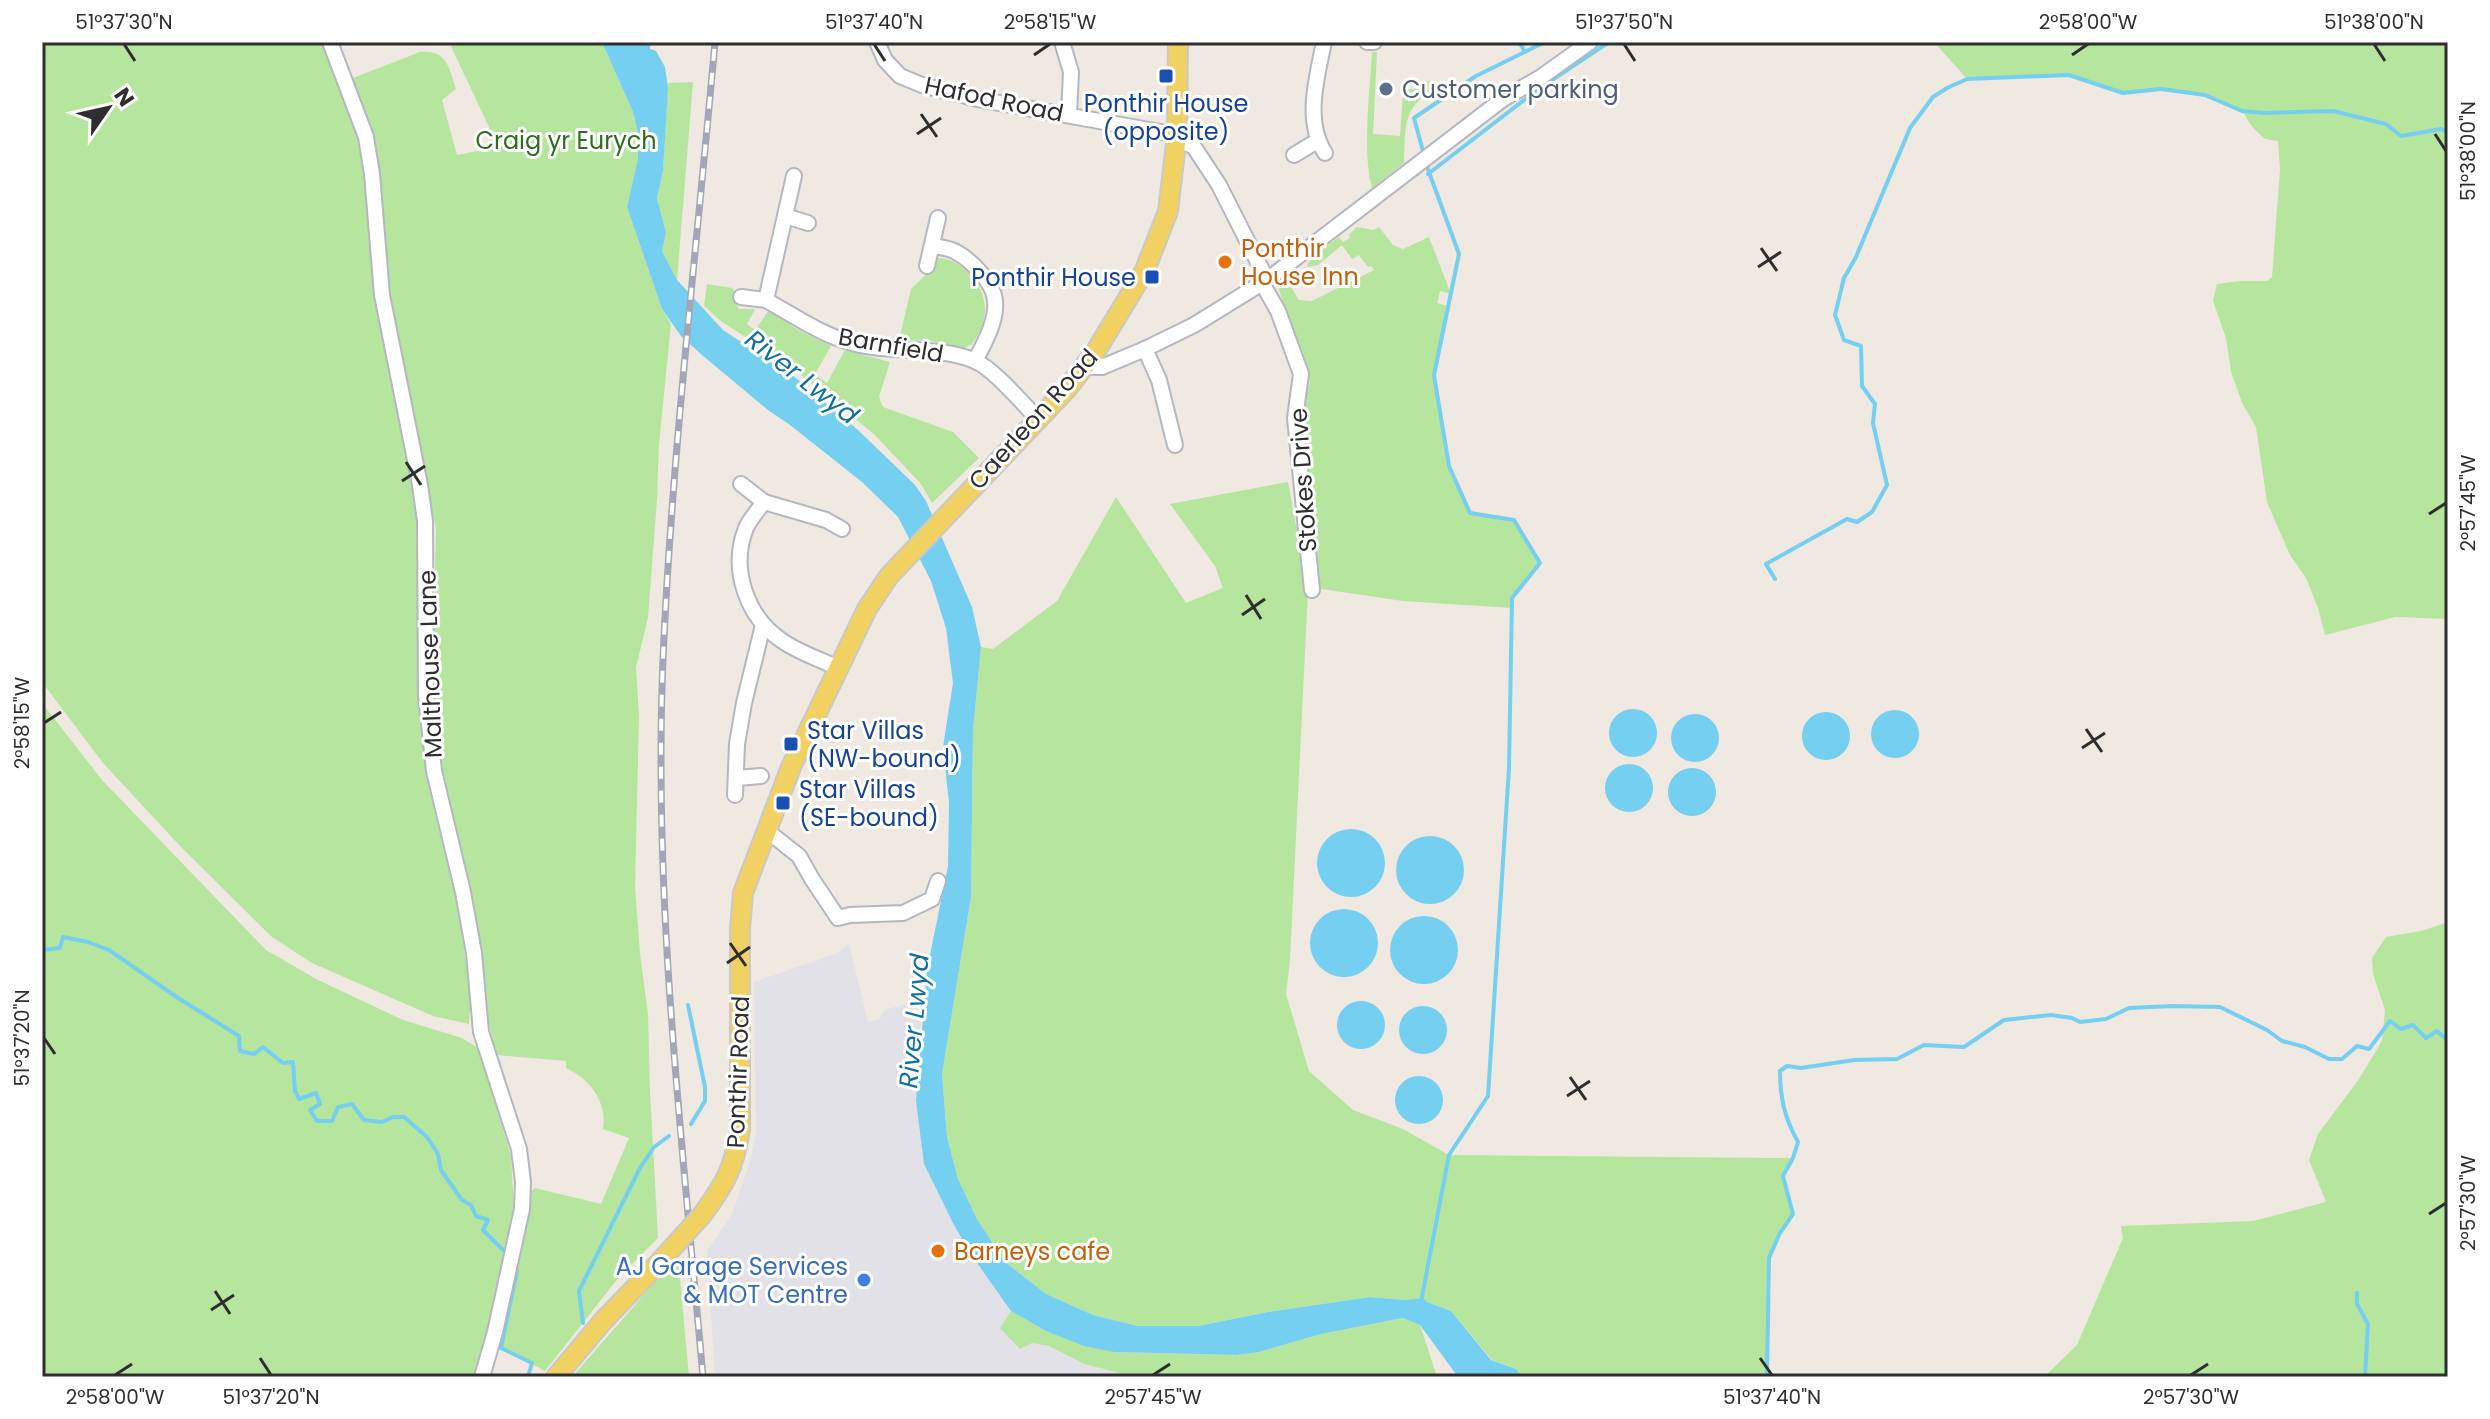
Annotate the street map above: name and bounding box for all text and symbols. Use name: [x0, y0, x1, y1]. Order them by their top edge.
text: 51°37'30"N: [75, 8, 173, 36]
text: 51°37'40"N: [825, 8, 923, 36]
text: 2°58'15"W: [1004, 8, 1097, 36]
text: 51°37'50"N: [1575, 8, 1673, 36]
text: 2°58'00"W: [2039, 8, 2138, 36]
text: 51°38'00"N: [2324, 8, 2424, 36]
marker: Ponthir House (opposite): [1157, 67, 1175, 85]
north arrow: [68, 68, 148, 148]
street label: Hafod Road: [922, 68, 1066, 130]
place label: Customer parking: [1402, 73, 1619, 106]
marker: Customer parking: [1377, 80, 1395, 98]
text: N: [107, 82, 142, 113]
place label: Ponthir House (opposite): [1084, 87, 1248, 148]
text: 51°38'00"N: [2454, 101, 2482, 201]
park label: Craig yr Eurych: [475, 124, 657, 157]
place label: Ponthir House Inn: [1241, 232, 1359, 293]
marker: Ponthir House Inn: [1216, 253, 1234, 271]
place label: Ponthir House: [971, 261, 1136, 294]
marker: Ponthir House: [1143, 268, 1161, 286]
street label: Barnfield: [836, 320, 946, 370]
water label: River Lwyd: [738, 321, 867, 433]
street label: Caerleon Road: [961, 341, 1105, 497]
street label: Stokes Drive: [1281, 407, 1325, 553]
text: 2°57'45"W: [2454, 454, 2482, 551]
street label: Malthouse Lane: [410, 569, 450, 759]
text: 2°58'15"W: [8, 676, 36, 769]
place label: Star Villas (NW-bound): [807, 714, 961, 775]
marker: Star Villas (NW-bound): [782, 735, 800, 753]
place label: Star Villas (SE-bound): [799, 773, 939, 834]
marker: Star Villas (SE-bound): [774, 794, 792, 812]
water label: River Lwyd: [890, 952, 938, 1090]
text: 51°37'20"N: [8, 990, 36, 1087]
street label: Ponthir Road: [719, 995, 757, 1149]
text: 2°57'30"W: [2454, 1154, 2482, 1251]
place label: Barneys cafe: [954, 1235, 1110, 1268]
marker: Barneys cafe: [929, 1242, 947, 1260]
place label: AJ Garage Services & MOT Centre: [616, 1250, 848, 1311]
marker: AJ Garage Services & MOT Centre: [855, 1271, 873, 1289]
text: 2°58'00"W: [66, 1383, 165, 1411]
text: 51°37'20"N: [223, 1383, 320, 1411]
text: 2°57'45"W: [1105, 1383, 1202, 1411]
text: 51°37'40"N: [1723, 1383, 1821, 1411]
text: 2°57'30"W: [2143, 1383, 2240, 1411]

